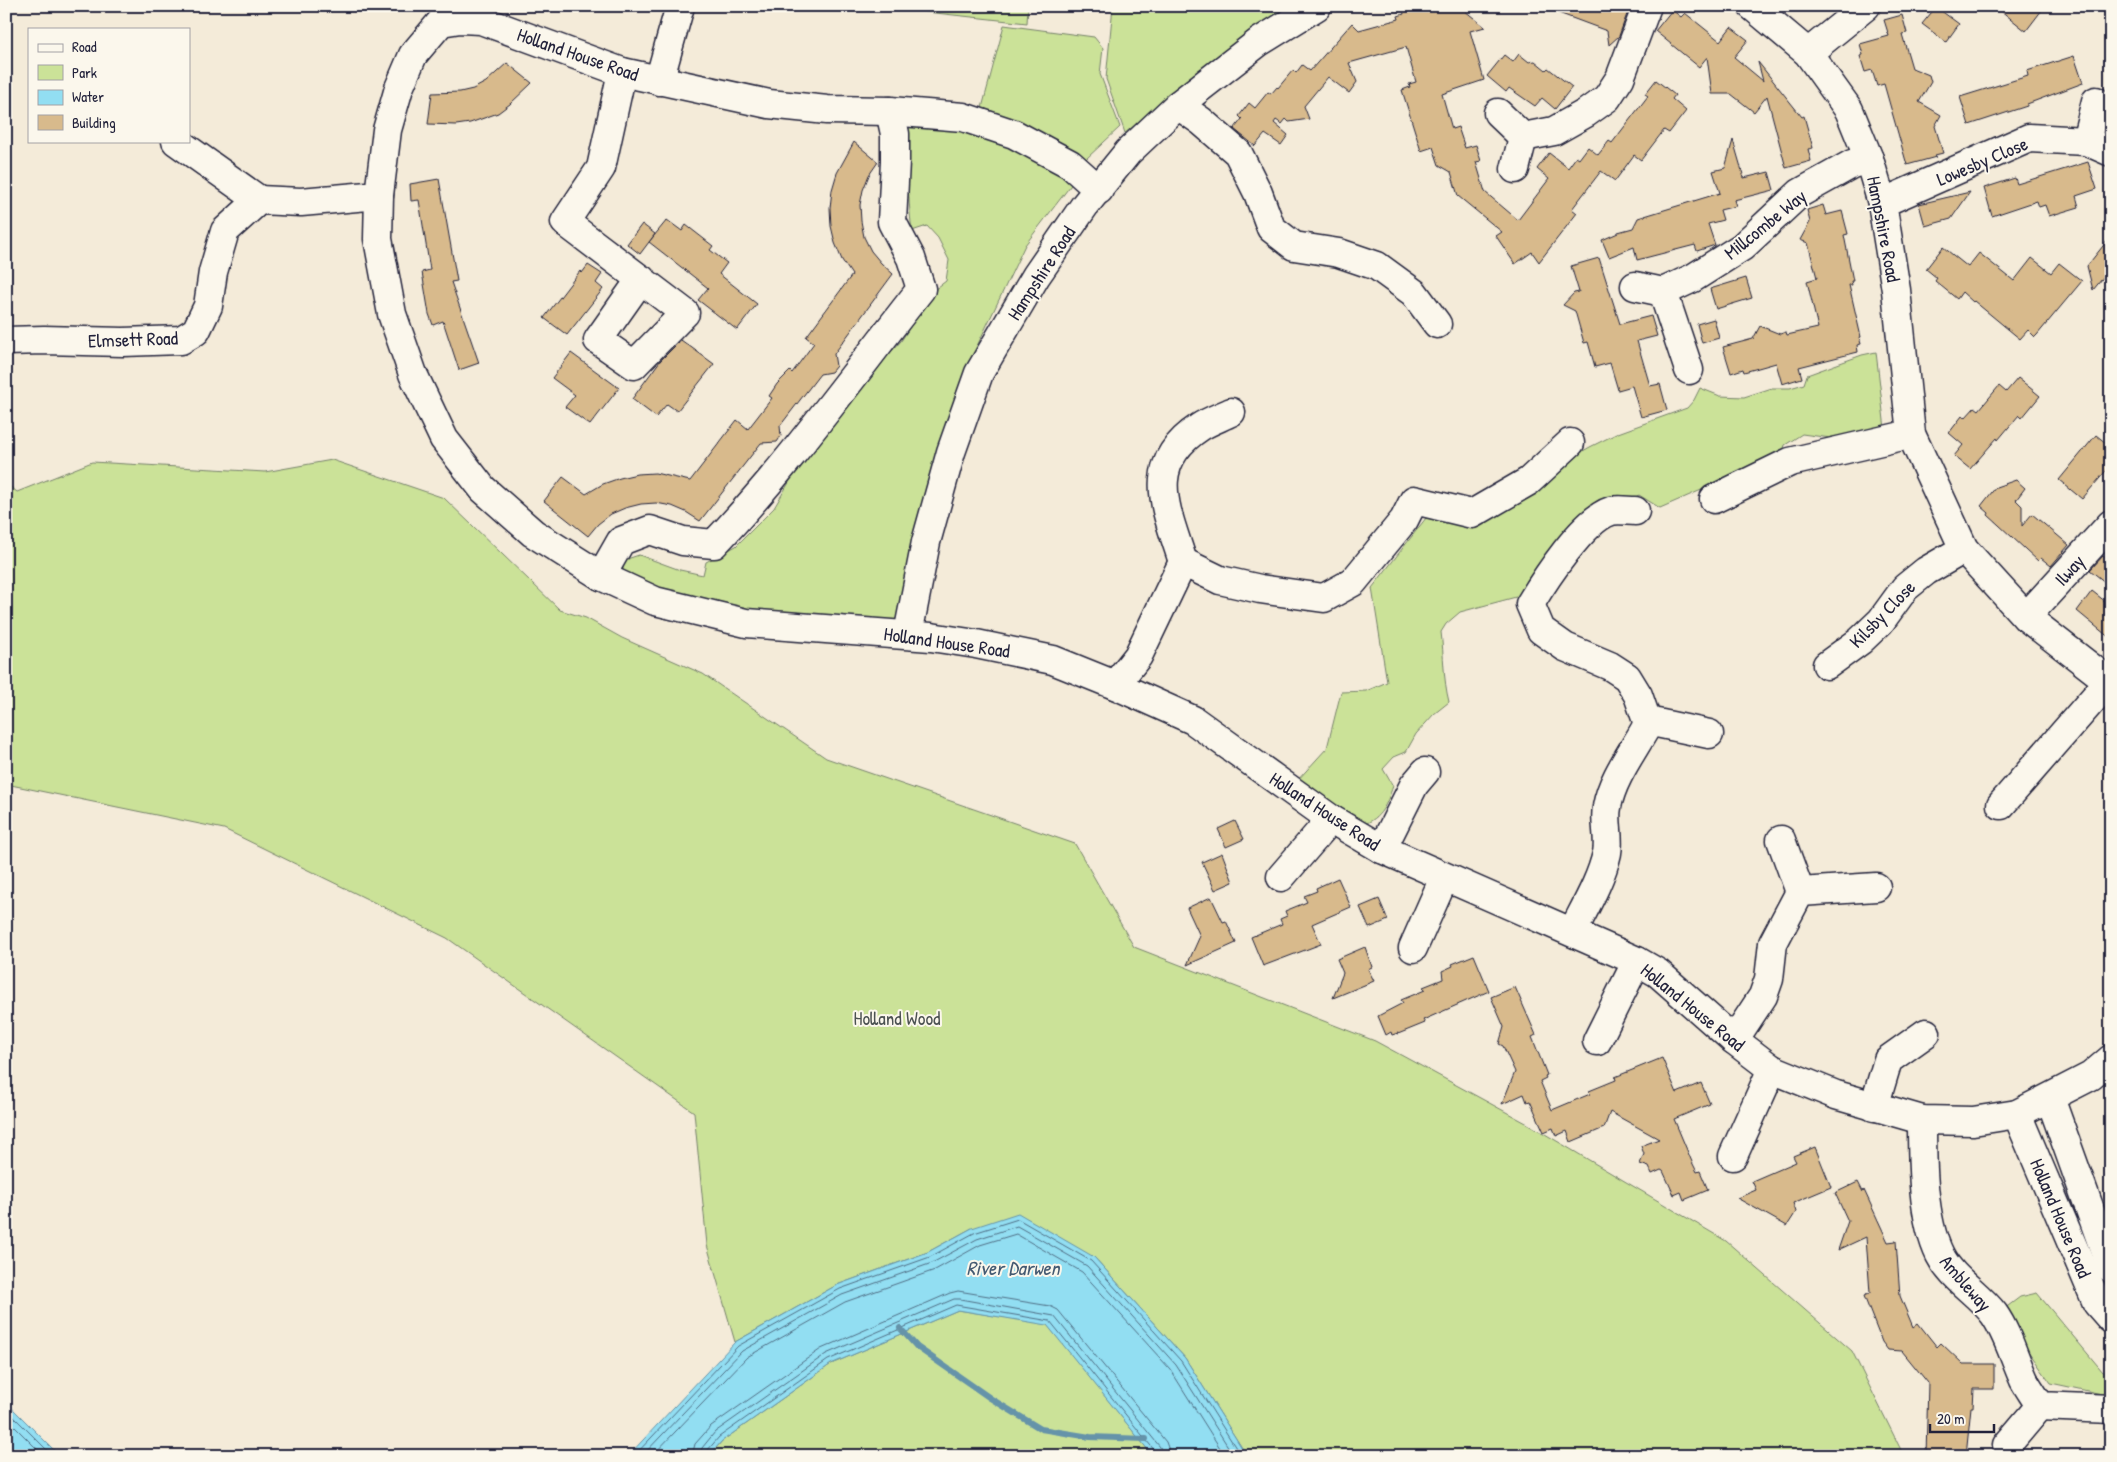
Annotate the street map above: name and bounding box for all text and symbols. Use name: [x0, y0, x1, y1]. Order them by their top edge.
street label: Holland House Road: [514, 21, 643, 87]
legend: [28, 28, 190, 142]
text: Road: [72, 36, 97, 57]
text: Park: [72, 62, 97, 83]
text: Water: [72, 86, 104, 107]
text: Building: [72, 112, 116, 133]
street label: Lowesby Close: [1932, 130, 2032, 192]
street label: Hampshire Road: [1861, 174, 1907, 285]
street label: Millcombe Way: [1718, 183, 1812, 265]
street label: Hampshire Road: [1001, 220, 1081, 325]
street label: Elmsett Road: [88, 324, 179, 354]
street label: Ilway: [2048, 549, 2090, 591]
street label: Kilsby Close: [1843, 574, 1921, 654]
street label: Holland House Road: [882, 620, 1012, 664]
street label: Holland House Road: [1265, 765, 1386, 857]
street label: Holland House Road: [1635, 957, 1751, 1057]
park label: Holland Wood: [854, 1005, 941, 1031]
street label: Holland House Road: [2024, 1154, 2098, 1282]
street label: Ambleway: [1934, 1249, 1998, 1317]
water label: River Darwen: [966, 1254, 1062, 1281]
scale bar: [1930, 1402, 1993, 1434]
text: 20 m: [1937, 1408, 1964, 1429]

